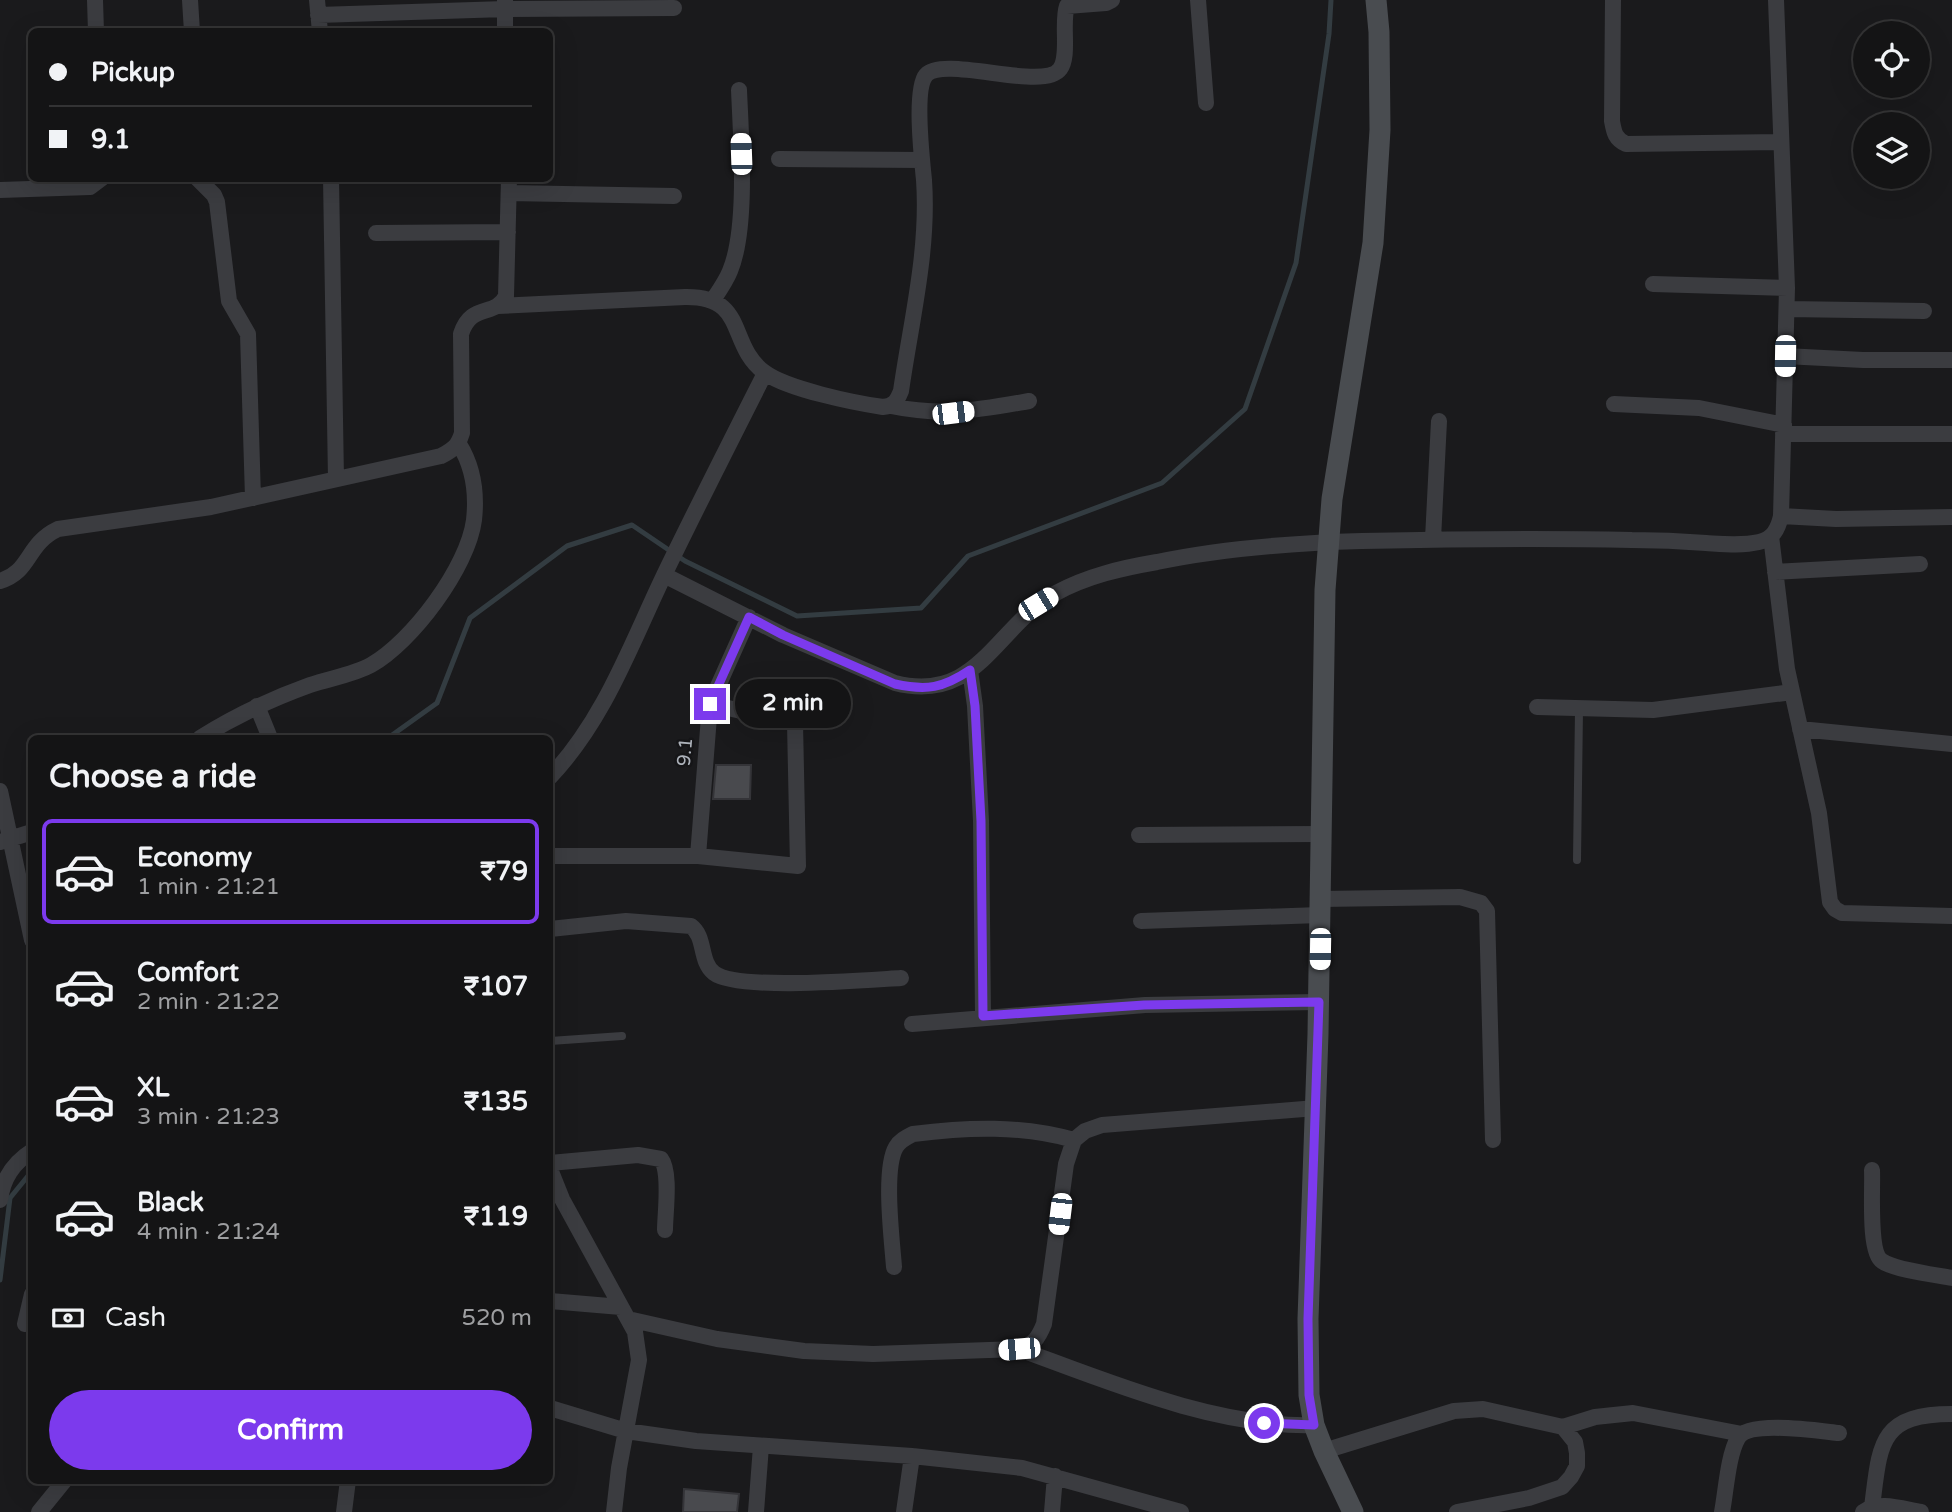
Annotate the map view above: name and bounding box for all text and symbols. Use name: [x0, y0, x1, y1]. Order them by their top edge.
map controls: [1853, 21, 1930, 189]
button: locate: [1853, 21, 1930, 98]
text: Pickup: [91, 57, 175, 88]
button: layers: [1853, 112, 1930, 189]
text: 9.1: [91, 124, 130, 155]
car: [730, 133, 753, 175]
car: [1775, 335, 1796, 377]
car: [931, 400, 976, 426]
car: [1015, 584, 1062, 624]
callout: 2 min: [734, 680, 850, 728]
route end: [694, 688, 726, 720]
text: 2 min: [762, 689, 824, 717]
street label: 9.1: [673, 737, 697, 767]
text: Choose a ride: [49, 758, 256, 796]
icon: car: [53, 840, 116, 903]
text: Economy: [137, 842, 252, 873]
text: ₹79: [480, 856, 528, 887]
text: 1 min · 21:21: [137, 873, 280, 901]
car: [1310, 928, 1331, 970]
icon: car: [53, 955, 116, 1018]
text: Comfort: [137, 957, 239, 988]
text: ₹107: [464, 971, 528, 1002]
text: 2 min · 21:22: [137, 988, 280, 1016]
icon: car: [53, 1070, 116, 1133]
text: XL: [137, 1072, 169, 1103]
text: ₹135: [464, 1086, 528, 1117]
text: 3 min · 21:23: [137, 1103, 280, 1131]
icon: car: [53, 1185, 116, 1248]
text: Black: [137, 1187, 204, 1218]
car: [1048, 1192, 1073, 1236]
text: ₹119: [464, 1201, 528, 1232]
text: 4 min · 21:24: [137, 1218, 280, 1246]
icon: cash: [49, 1299, 87, 1337]
text: Cash: [105, 1302, 166, 1333]
text: 520 m: [462, 1304, 532, 1332]
car: [998, 1337, 1041, 1361]
button: Confirm: [49, 1390, 532, 1470]
route start: [1248, 1407, 1280, 1439]

